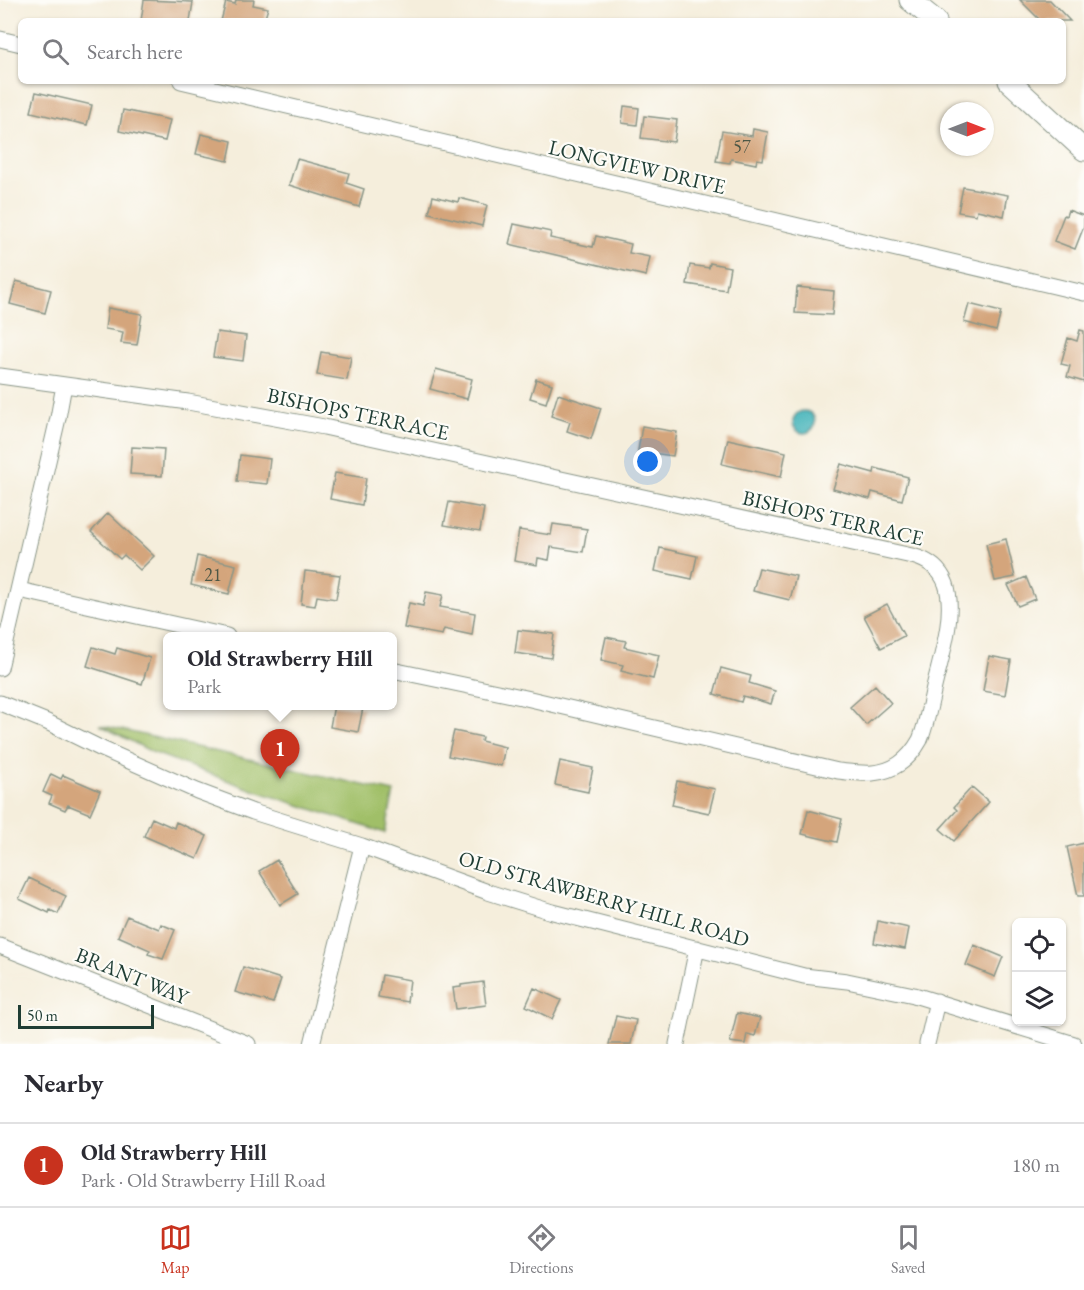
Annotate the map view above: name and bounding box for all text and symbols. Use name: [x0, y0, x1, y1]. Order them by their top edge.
search box: [18, 18, 1066, 84]
icon: search: [39, 35, 72, 68]
text: Search here: [87, 37, 182, 66]
north arrow: [940, 102, 994, 156]
street label: LONGVIEW DRIVE: [546, 133, 728, 200]
house number: 57: [733, 135, 751, 158]
street label: BISHOPS TERRACE: [265, 381, 452, 446]
your location: [633, 447, 662, 476]
street label: BISHOPS TERRACE: [740, 484, 927, 552]
house number: 21: [204, 563, 222, 586]
popup: [163, 632, 397, 710]
text: Old Strawberry Hill: [187, 644, 373, 673]
text: Park: [187, 673, 221, 699]
pin: 1: [260, 730, 300, 779]
street label: OLD STRAWBERRY HILL ROAD: [456, 844, 753, 953]
map controls: [1012, 918, 1066, 1026]
button: locate: [1012, 918, 1066, 972]
street label: BRANT WAY: [72, 941, 194, 1011]
button: layers: [1012, 972, 1066, 1026]
scale bar: [18, 1002, 154, 1030]
text: 50 m: [27, 1005, 58, 1026]
text: Nearby: [24, 1066, 104, 1100]
text: Old Strawberry Hill: [81, 1138, 267, 1167]
text: 1: [38, 1152, 49, 1178]
text: 180 m: [1012, 1152, 1060, 1178]
text: Park · Old Strawberry Hill Road: [81, 1167, 326, 1193]
tab: Map: [159, 1221, 192, 1278]
tab: Directions: [509, 1221, 574, 1278]
tab: Saved: [891, 1221, 925, 1278]

